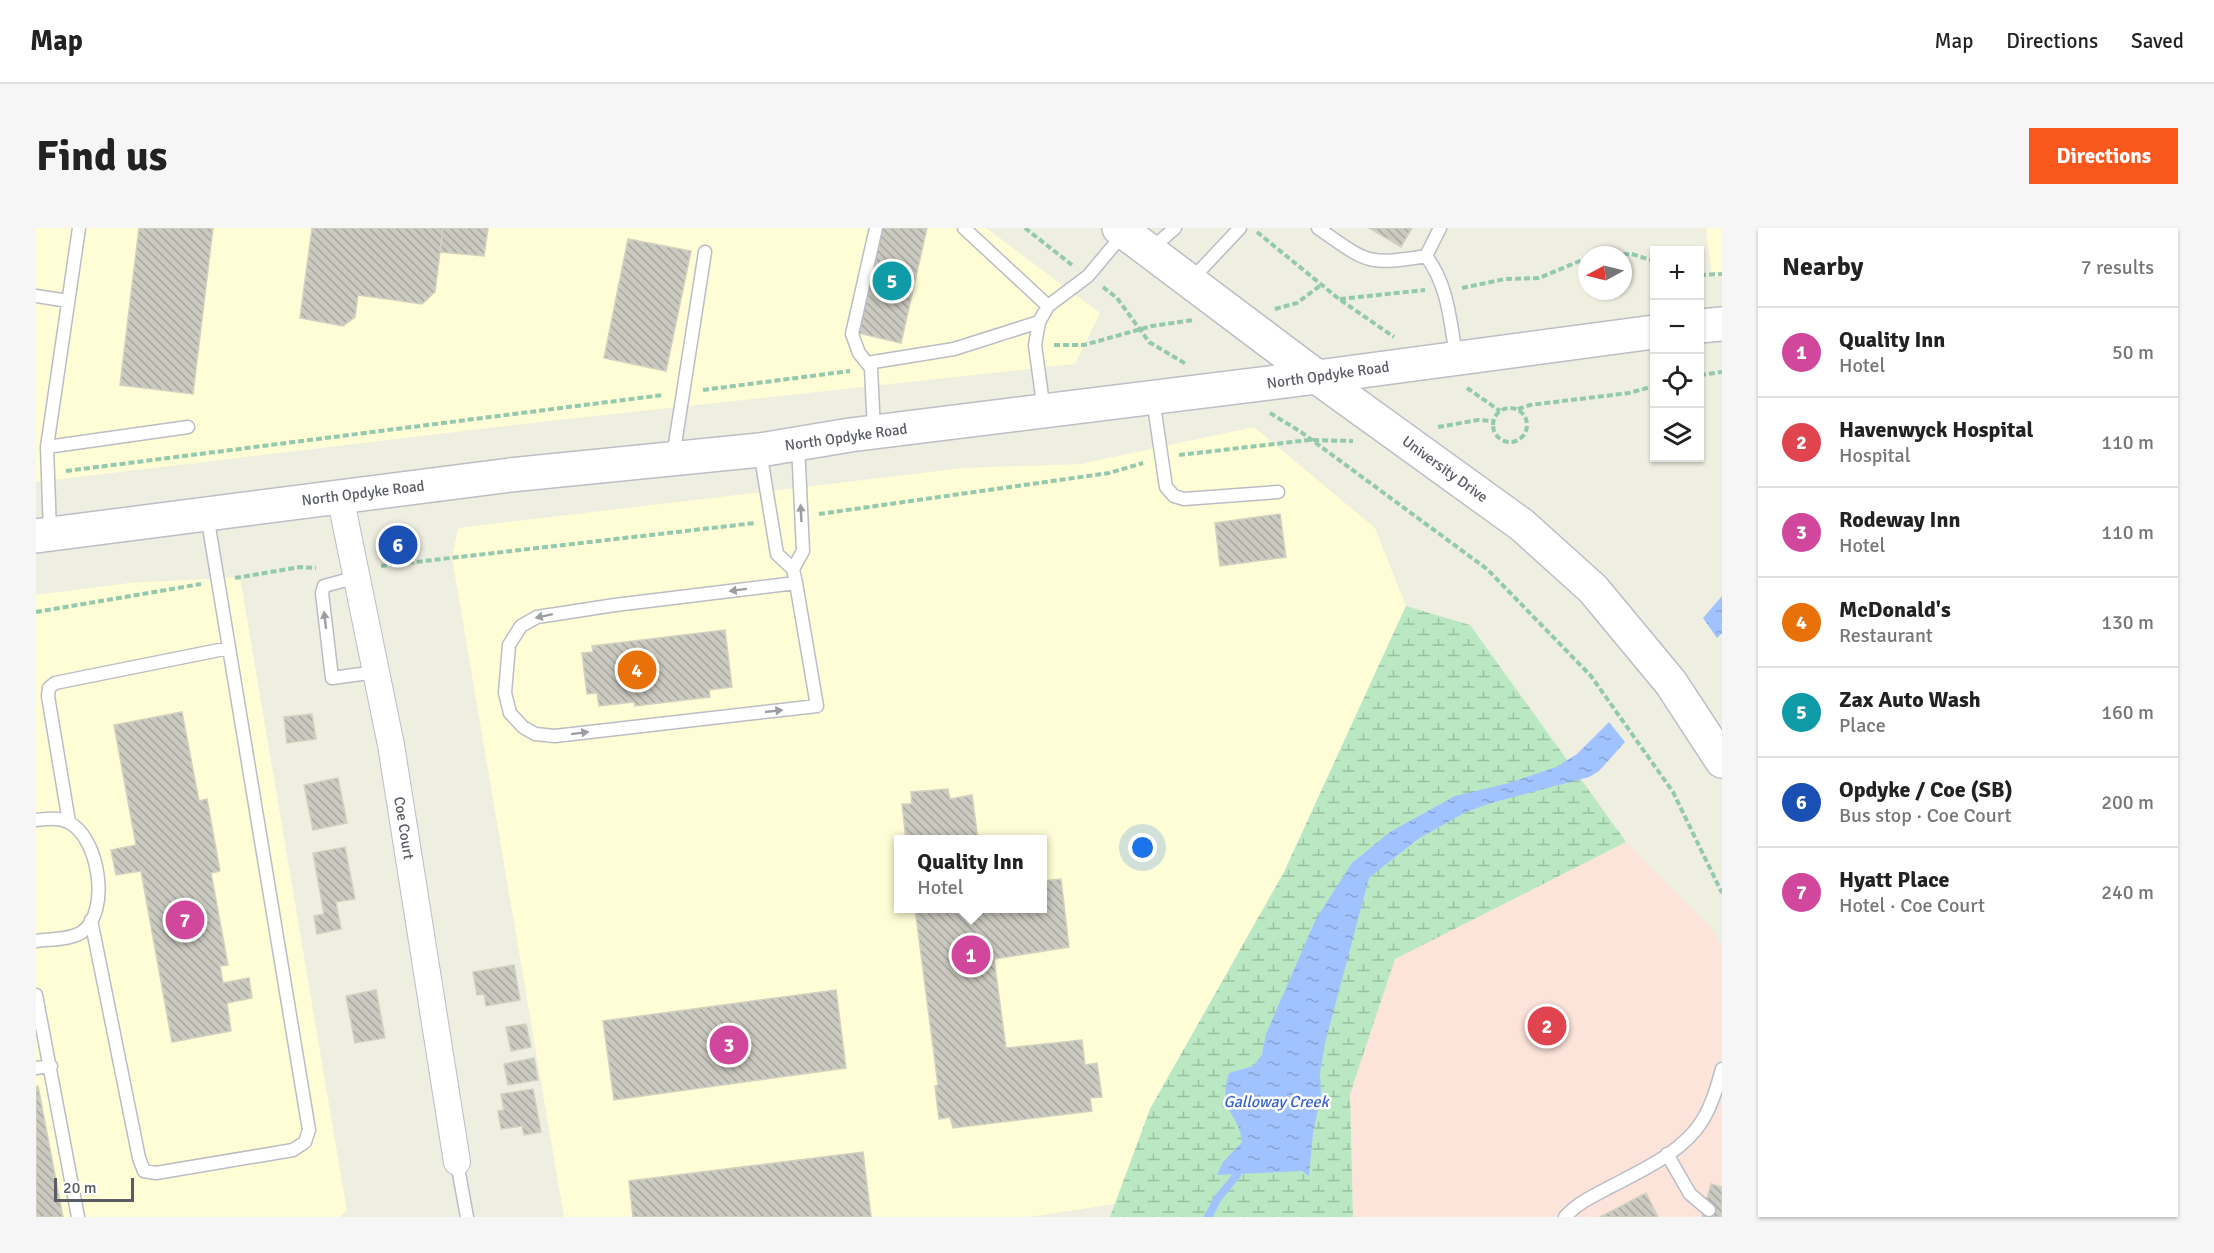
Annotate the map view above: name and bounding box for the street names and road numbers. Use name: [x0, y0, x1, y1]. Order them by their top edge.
street label: North Opdyke Road: [1266, 357, 1390, 393]
street label: North Opdyke Road: [784, 419, 908, 455]
street label: University Drive: [1399, 432, 1491, 506]
street label: North Opdyke Road: [301, 477, 425, 509]
street label: Coe Court: [390, 795, 418, 861]

